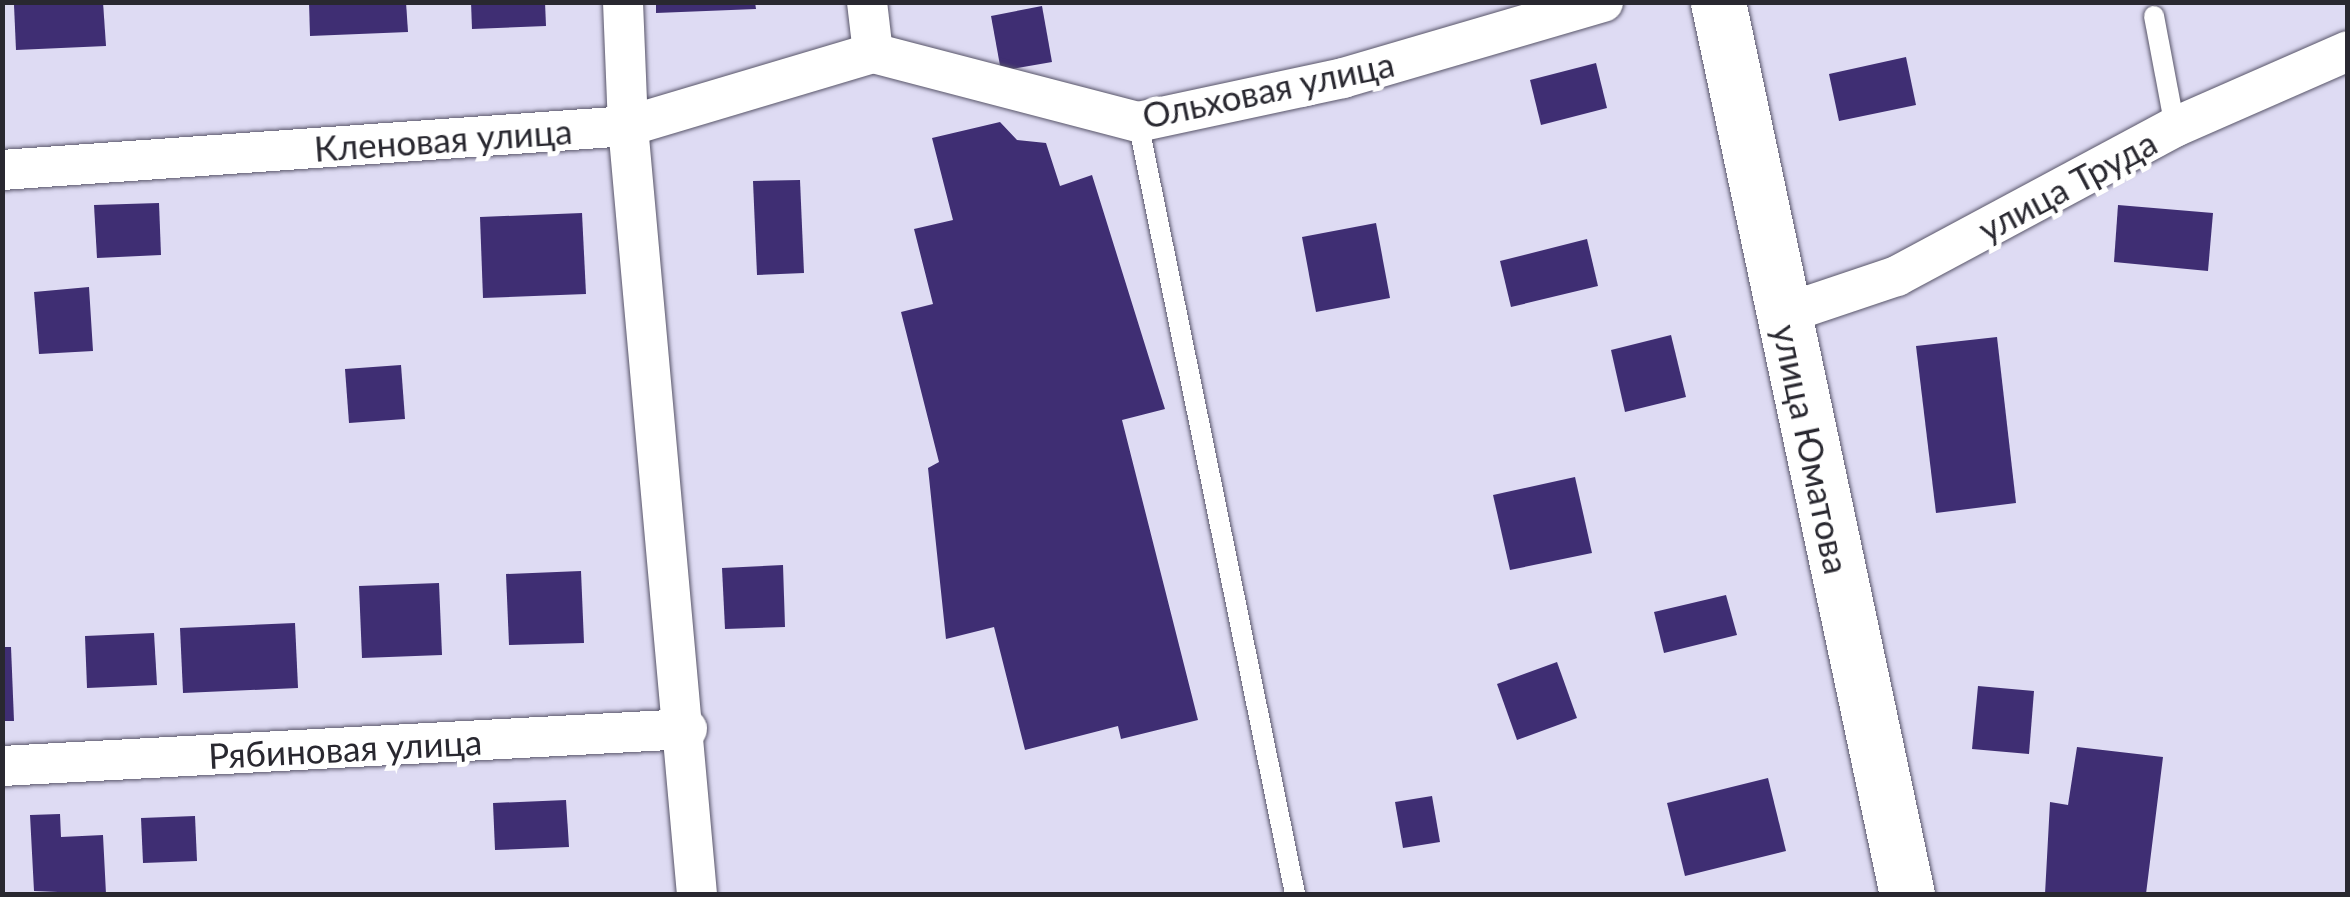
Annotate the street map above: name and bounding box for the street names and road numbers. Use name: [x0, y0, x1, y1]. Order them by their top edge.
street label: Ольховая улица: [1138, 42, 1398, 136]
street label: Кленовая улица: [313, 109, 573, 169]
street label: улица Труда: [1971, 120, 2163, 250]
street label: улица Юматова: [1765, 320, 1859, 578]
street label: Рябиновая улица: [207, 720, 483, 776]

